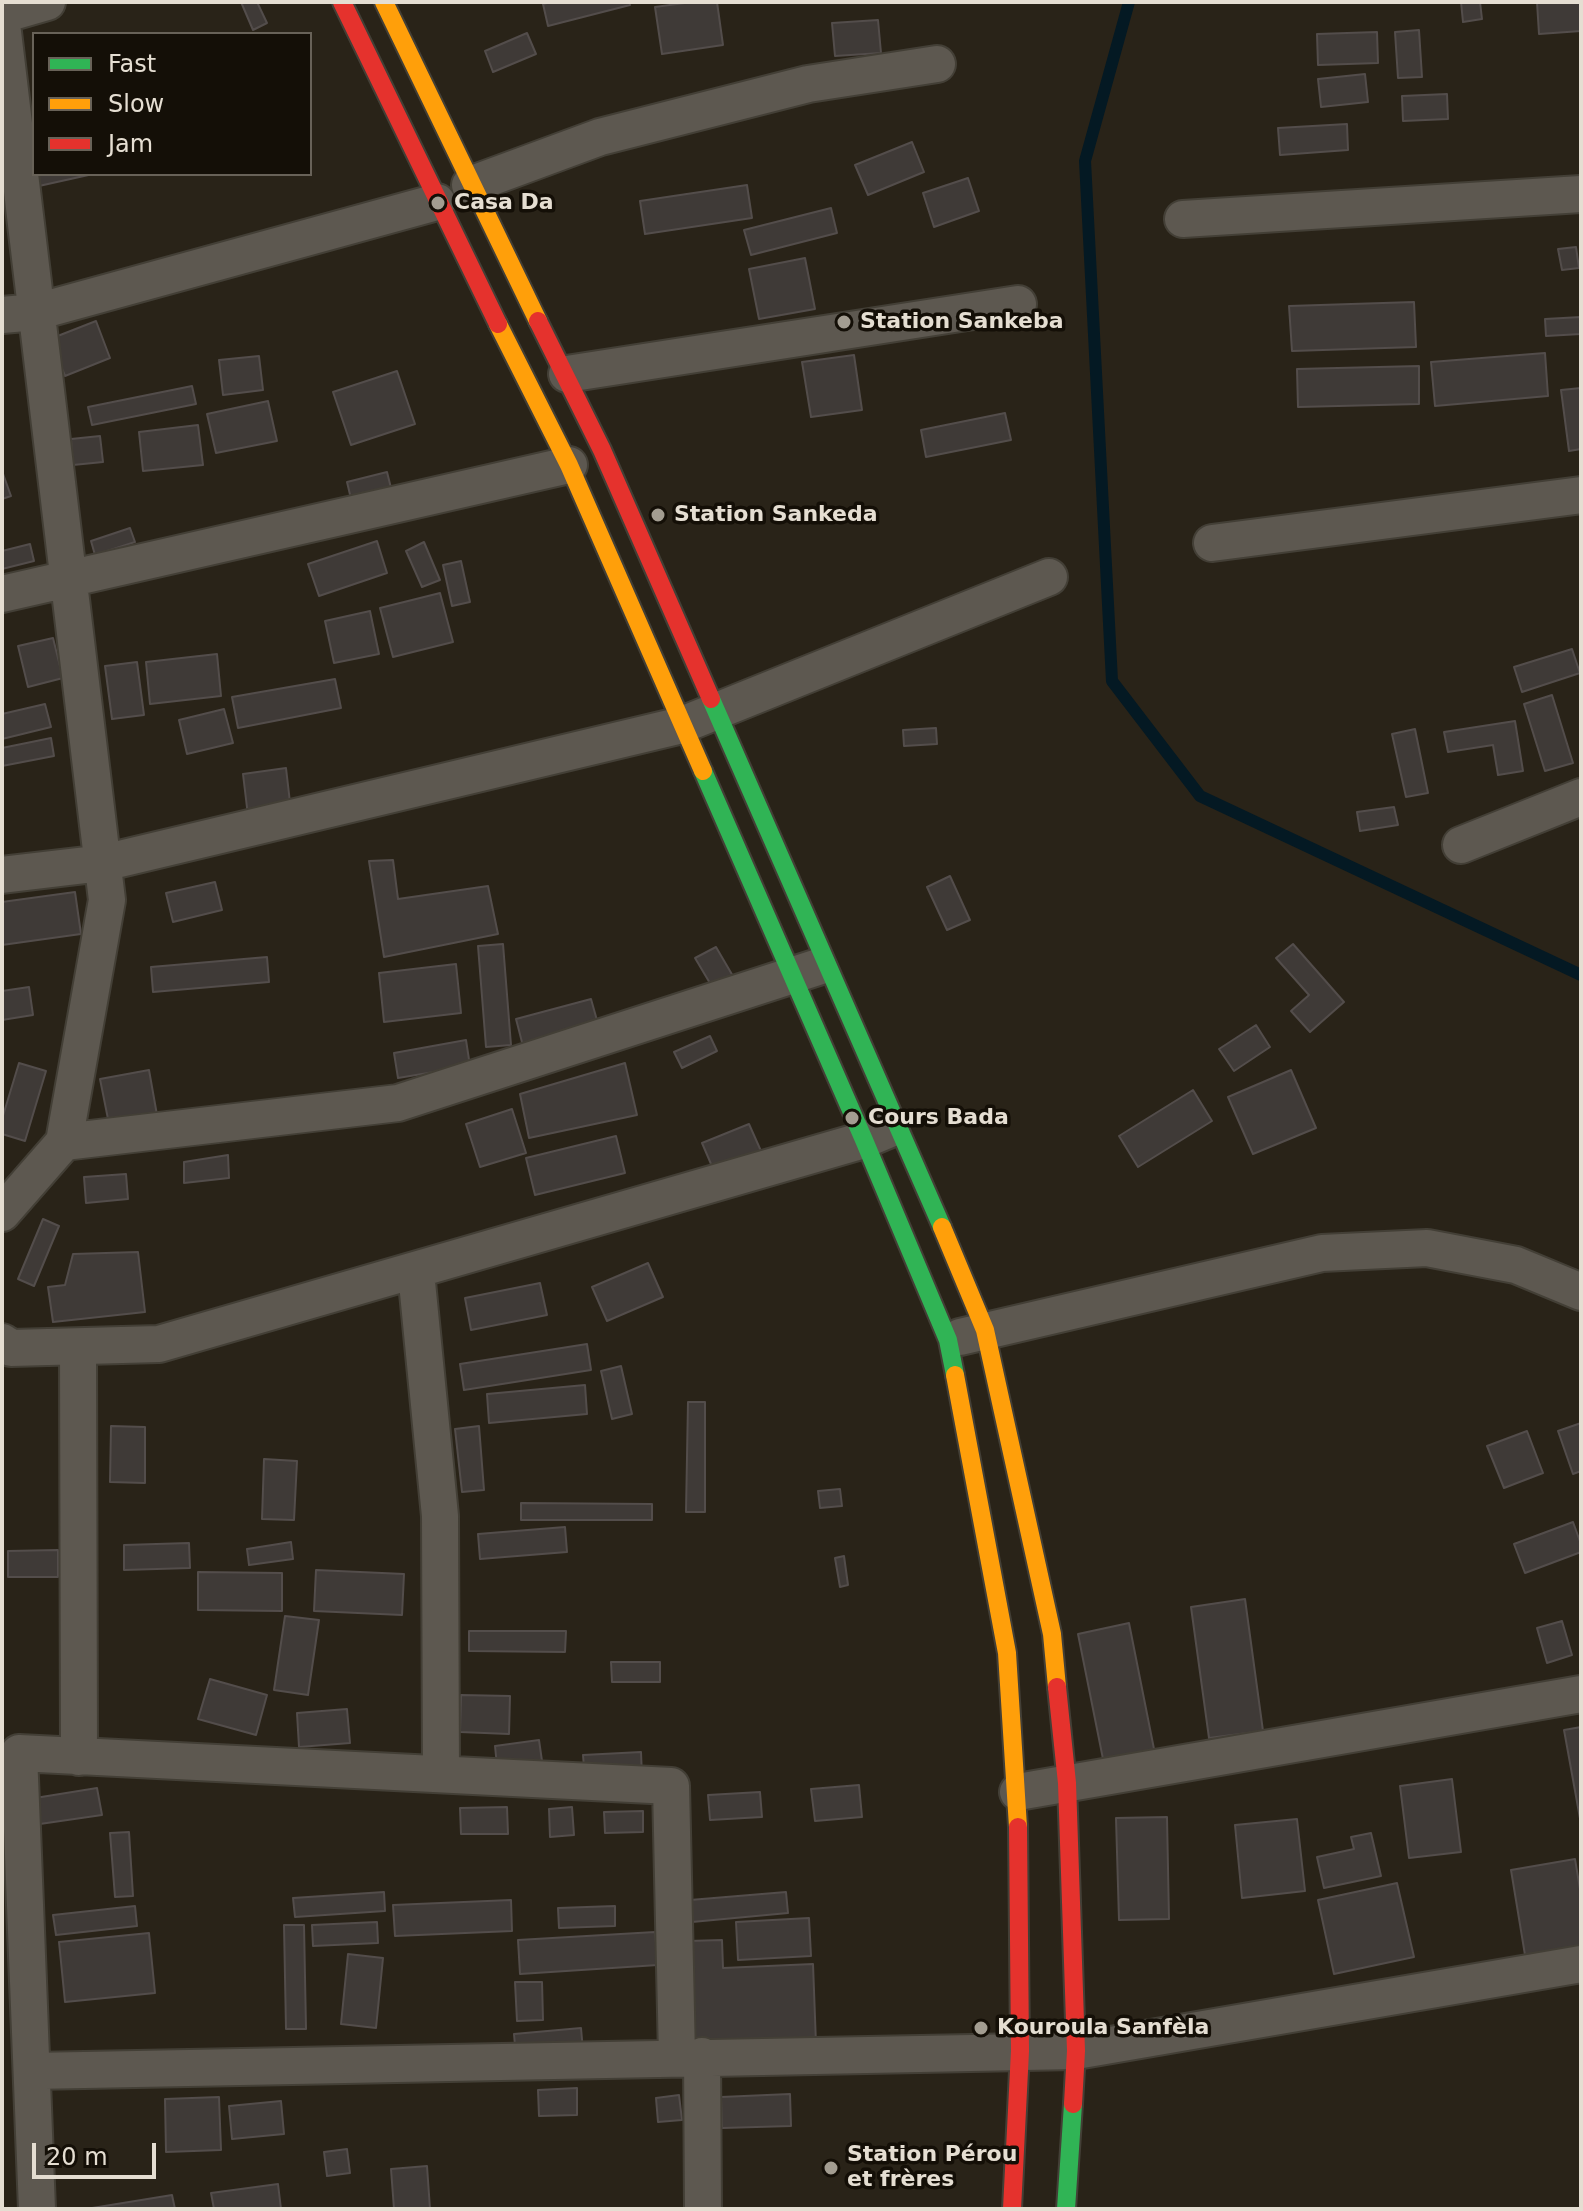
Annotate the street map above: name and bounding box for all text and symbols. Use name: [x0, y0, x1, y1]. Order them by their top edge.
legend: [32, 32, 312, 176]
text: Fast: [108, 50, 156, 78]
text: Slow: [108, 90, 164, 118]
text: Jam: [108, 130, 153, 158]
place label: Casa Da: [454, 190, 554, 216]
marker: Casa Da: [429, 194, 447, 212]
place label: Station Sankeba: [860, 309, 1064, 335]
marker: Station Sankeba: [835, 313, 853, 331]
place label: Station Sankeda: [674, 502, 878, 528]
marker: Station Sankeda: [649, 506, 667, 524]
place label: Cours Bada: [868, 1105, 1009, 1131]
marker: Cours Bada: [843, 1109, 861, 1127]
place label: Kouroula Sanfèla: [997, 2015, 1209, 2041]
marker: Kouroula Sanfèla: [972, 2019, 990, 2037]
scale bar: [36, 2127, 160, 2177]
place label: Station Pérou et frères: [847, 2142, 1017, 2194]
text: 20 m: [46, 2143, 108, 2171]
marker: Station Pérou et frères: [822, 2159, 840, 2177]

